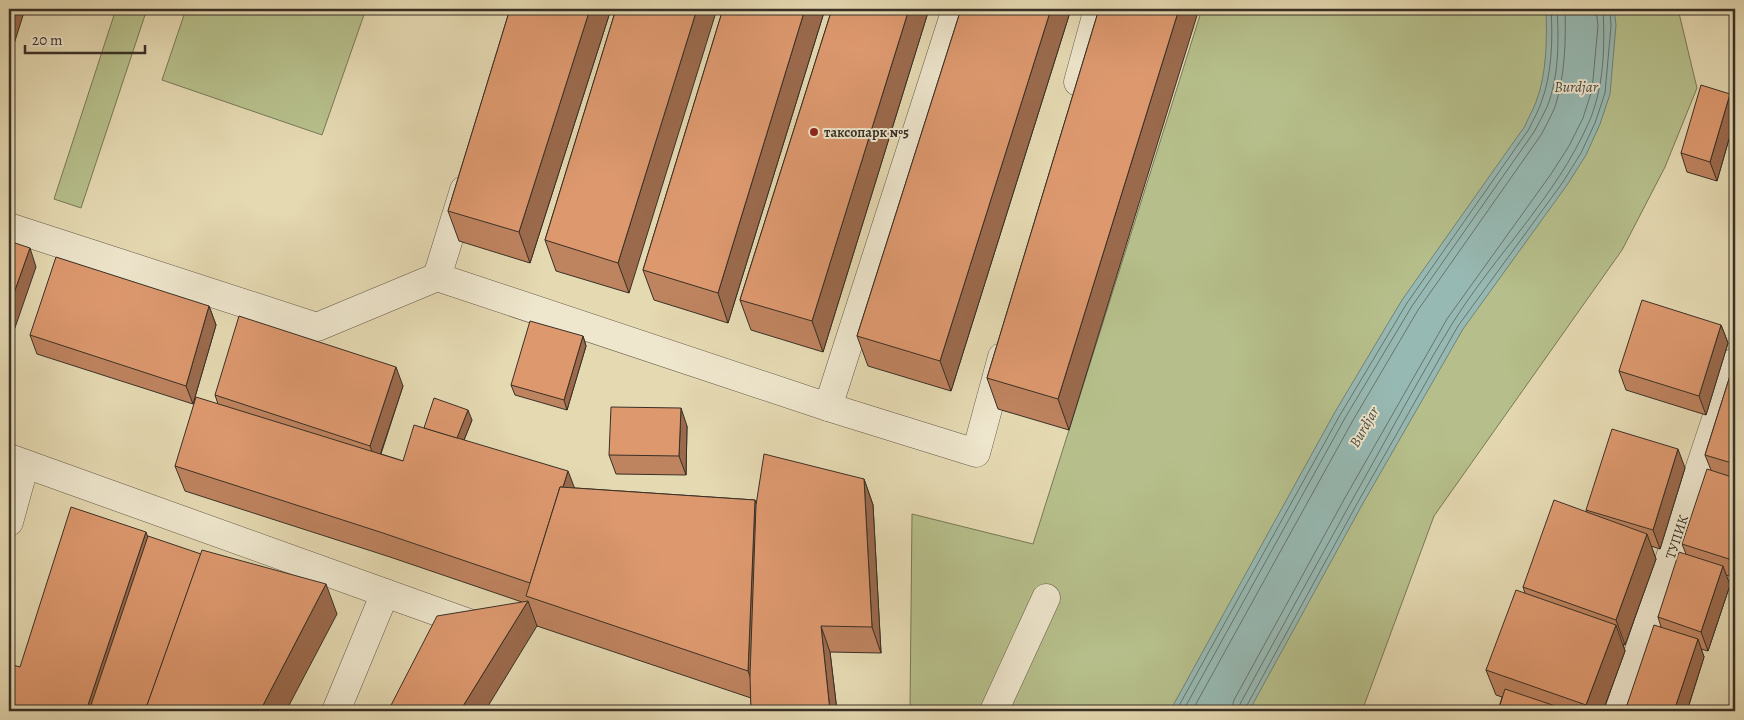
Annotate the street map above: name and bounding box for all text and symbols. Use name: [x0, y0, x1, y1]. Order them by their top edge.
scale bar: [25, 22, 145, 54]
text: 20 m: [32, 30, 63, 50]
water label: Burdjar: [1554, 77, 1599, 97]
place label: таксопарк №5: [824, 123, 909, 142]
marker: таксопарк №5: [808, 126, 820, 138]
water label: Burdjar: [1344, 402, 1384, 451]
street label: ТУПИК: [1661, 513, 1693, 561]

